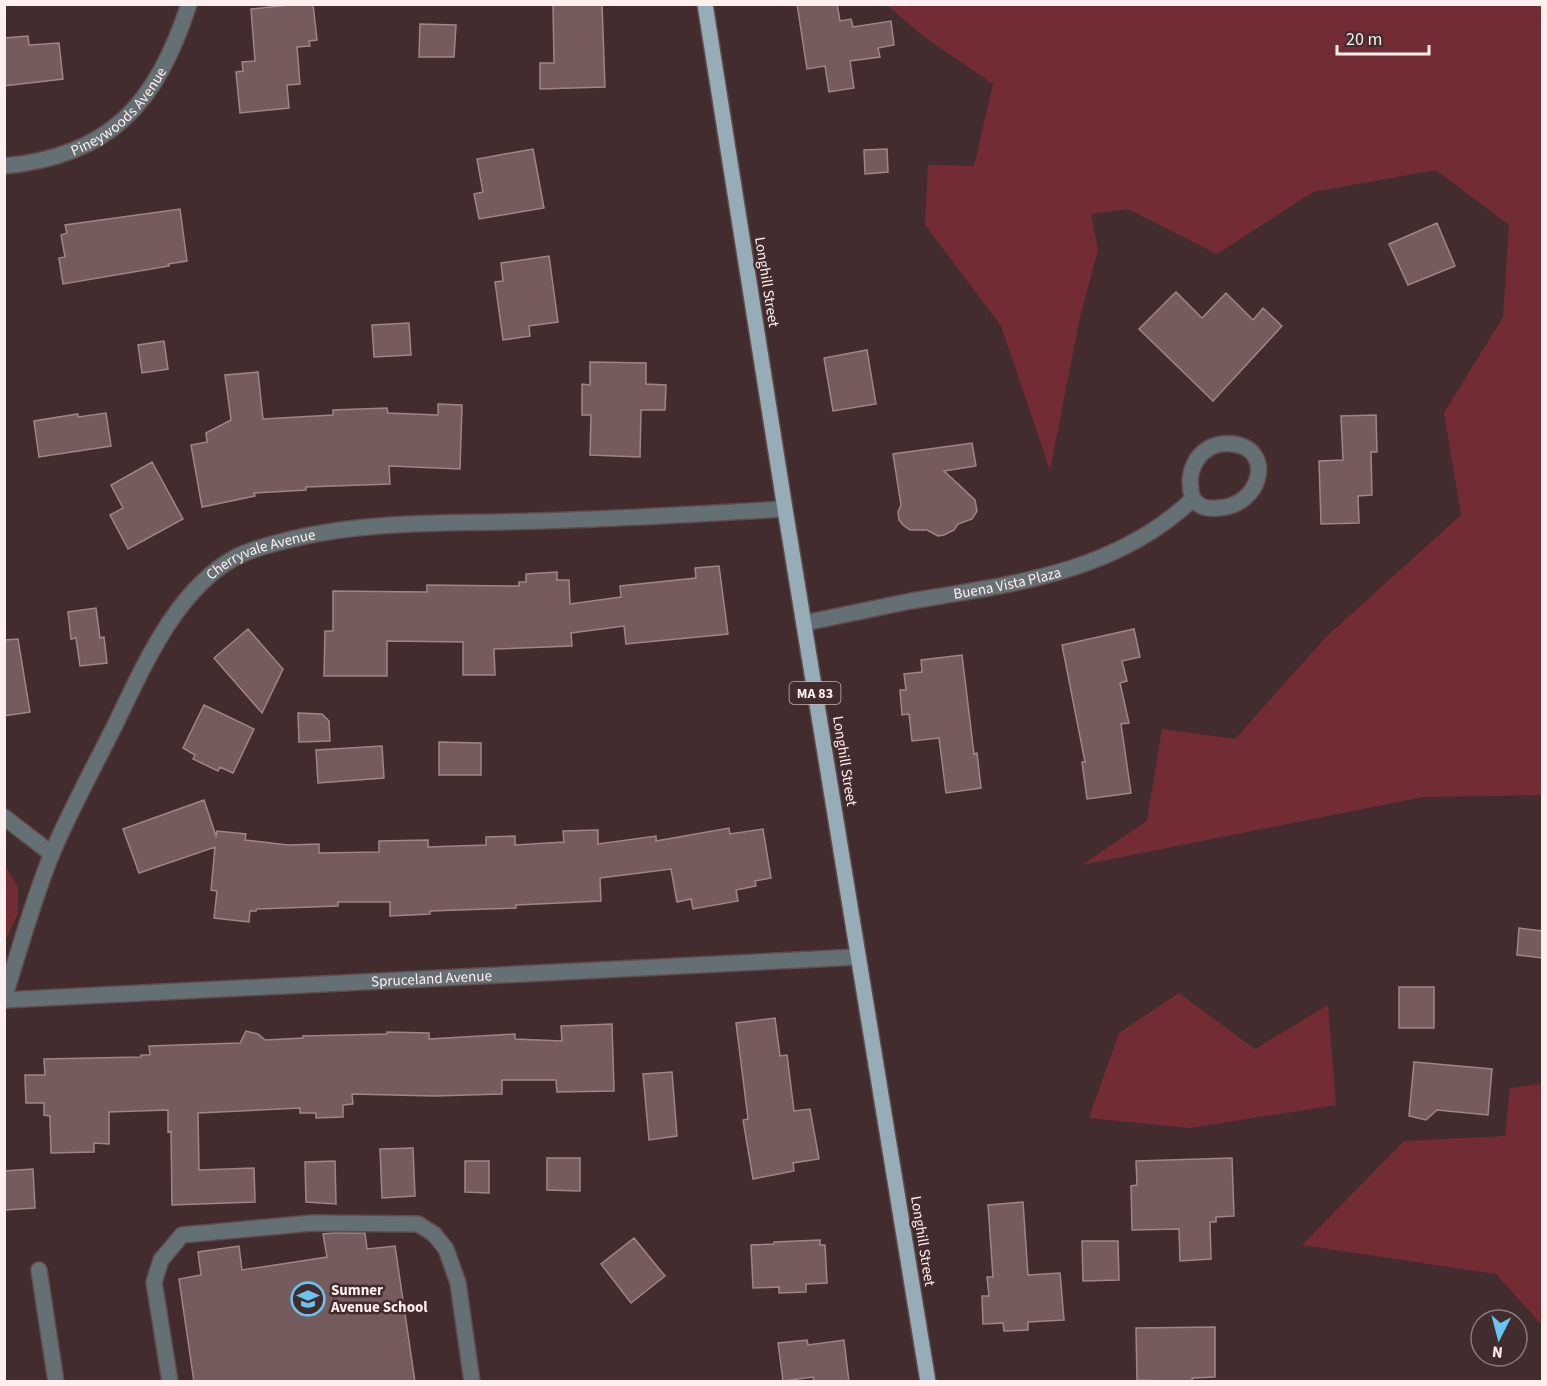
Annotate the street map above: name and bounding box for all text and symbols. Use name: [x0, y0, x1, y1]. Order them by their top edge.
scale bar: [1337, 18, 1428, 56]
text: 20 m: [1346, 27, 1382, 52]
street label: Pineywoods Avenue: [68, 64, 172, 161]
street label: Longhill Street: [749, 235, 784, 329]
street label: Cherryvale Avenue: [201, 524, 317, 585]
street label: Buena Vista Plaza: [952, 562, 1064, 605]
road number: MA 83: [790, 682, 840, 704]
street label: Longhill Street: [827, 714, 862, 808]
street label: Spruceland Avenue: [371, 965, 492, 993]
street label: Longhill Street: [905, 1194, 940, 1288]
place label: Sumner Avenue School: [330, 1280, 428, 1318]
school or university icon: Sumner Avenue School: [290, 1281, 326, 1317]
north arrow: [1469, 1308, 1529, 1368]
text: N: [1491, 1340, 1504, 1363]

